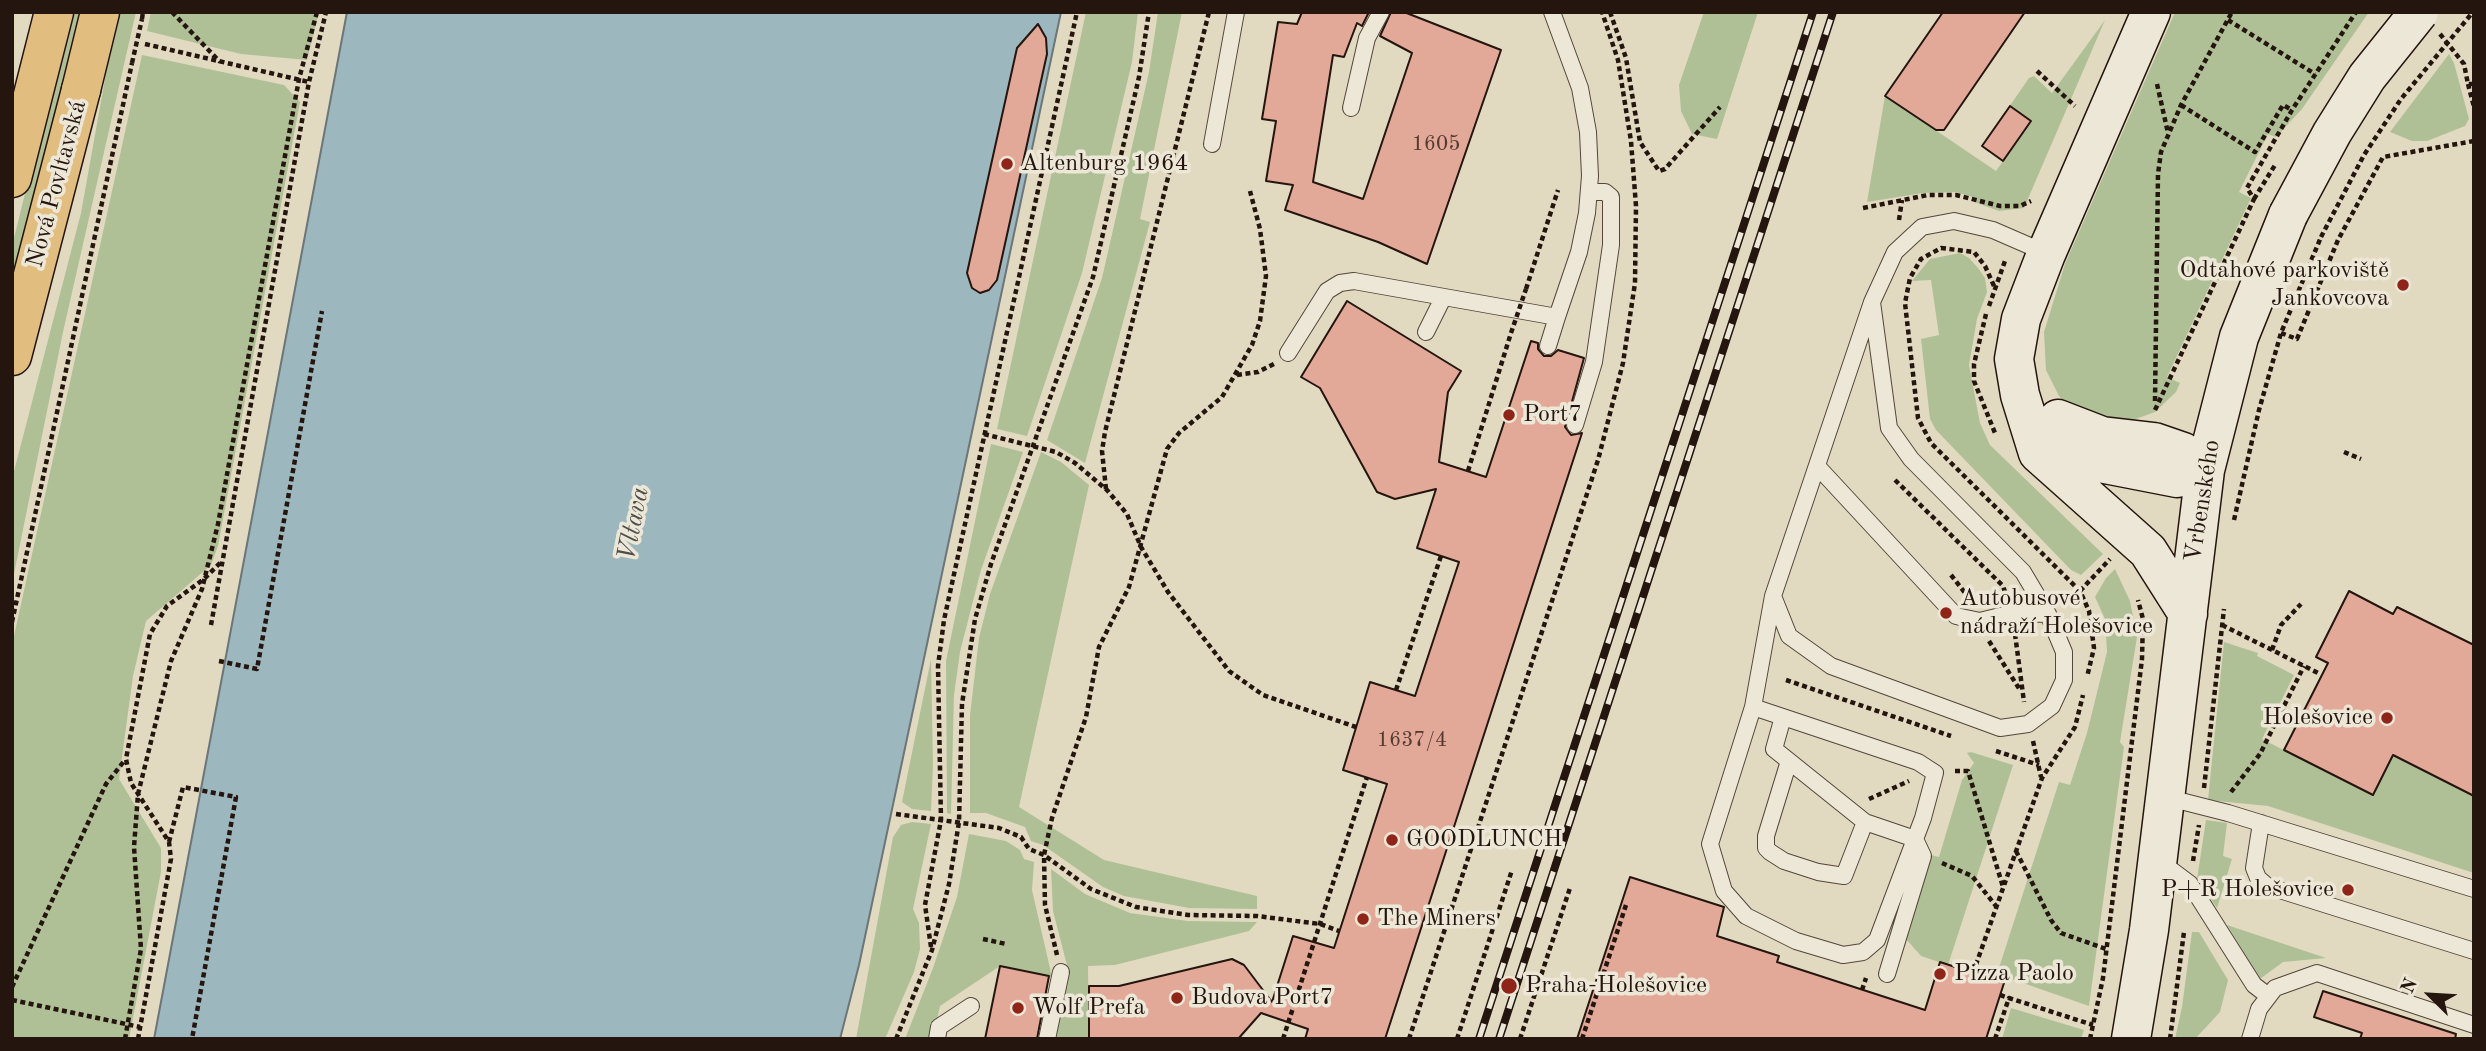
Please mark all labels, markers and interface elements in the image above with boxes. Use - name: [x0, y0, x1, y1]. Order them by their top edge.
- street label: Nová Povltavská: [21, 97, 93, 271]
- house number: 1605: [1412, 131, 1460, 157]
- place label: Altenburg 1964: [1021, 150, 1189, 178]
- marker: Altenburg 1964: [999, 156, 1015, 172]
- place label: Odtahové parkoviště Jankovcova: [2180, 257, 2389, 313]
- marker: Odtahové parkoviště Jankovcova: [2395, 277, 2411, 293]
- place label: Port7: [1523, 401, 1582, 429]
- marker: Port7: [1501, 407, 1517, 423]
- street label: Vrbenského: [2179, 438, 2227, 564]
- water label: Vltava: [612, 484, 656, 564]
- place label: Autobusové nádraží Holešovice: [1960, 585, 2153, 641]
- marker: Autobusové nádraží Holešovice: [1938, 605, 1954, 621]
- place label: Holešovice: [2263, 704, 2373, 732]
- marker: Holešovice: [2379, 710, 2395, 726]
- house number: 1637/4: [1377, 727, 1447, 753]
- place label: GOODLUNCH: [1406, 826, 1562, 854]
- marker: GOODLUNCH: [1384, 832, 1400, 848]
- place label: P+R Holešovice: [2161, 876, 2334, 904]
- marker: P+R Holešovice: [2340, 882, 2356, 898]
- place label: The Miners: [1377, 905, 1496, 933]
- marker: The Miners: [1355, 911, 1371, 927]
- place label: Pizza Paolo: [1954, 960, 2074, 988]
- north arrow: [2395, 960, 2465, 1030]
- marker: Pizza Paolo: [1932, 966, 1948, 982]
- place label: Praha-Holešovice: [1525, 972, 1707, 1000]
- marker: Praha-Holešovice: [1499, 976, 1519, 996]
- text: N: [2399, 976, 2422, 997]
- place label: Budova Port7: [1191, 984, 1333, 1012]
- marker: Budova Port7: [1169, 990, 1185, 1006]
- place label: Wolf Prefa: [1032, 994, 1145, 1022]
- marker: Wolf Prefa: [1010, 1000, 1026, 1016]

